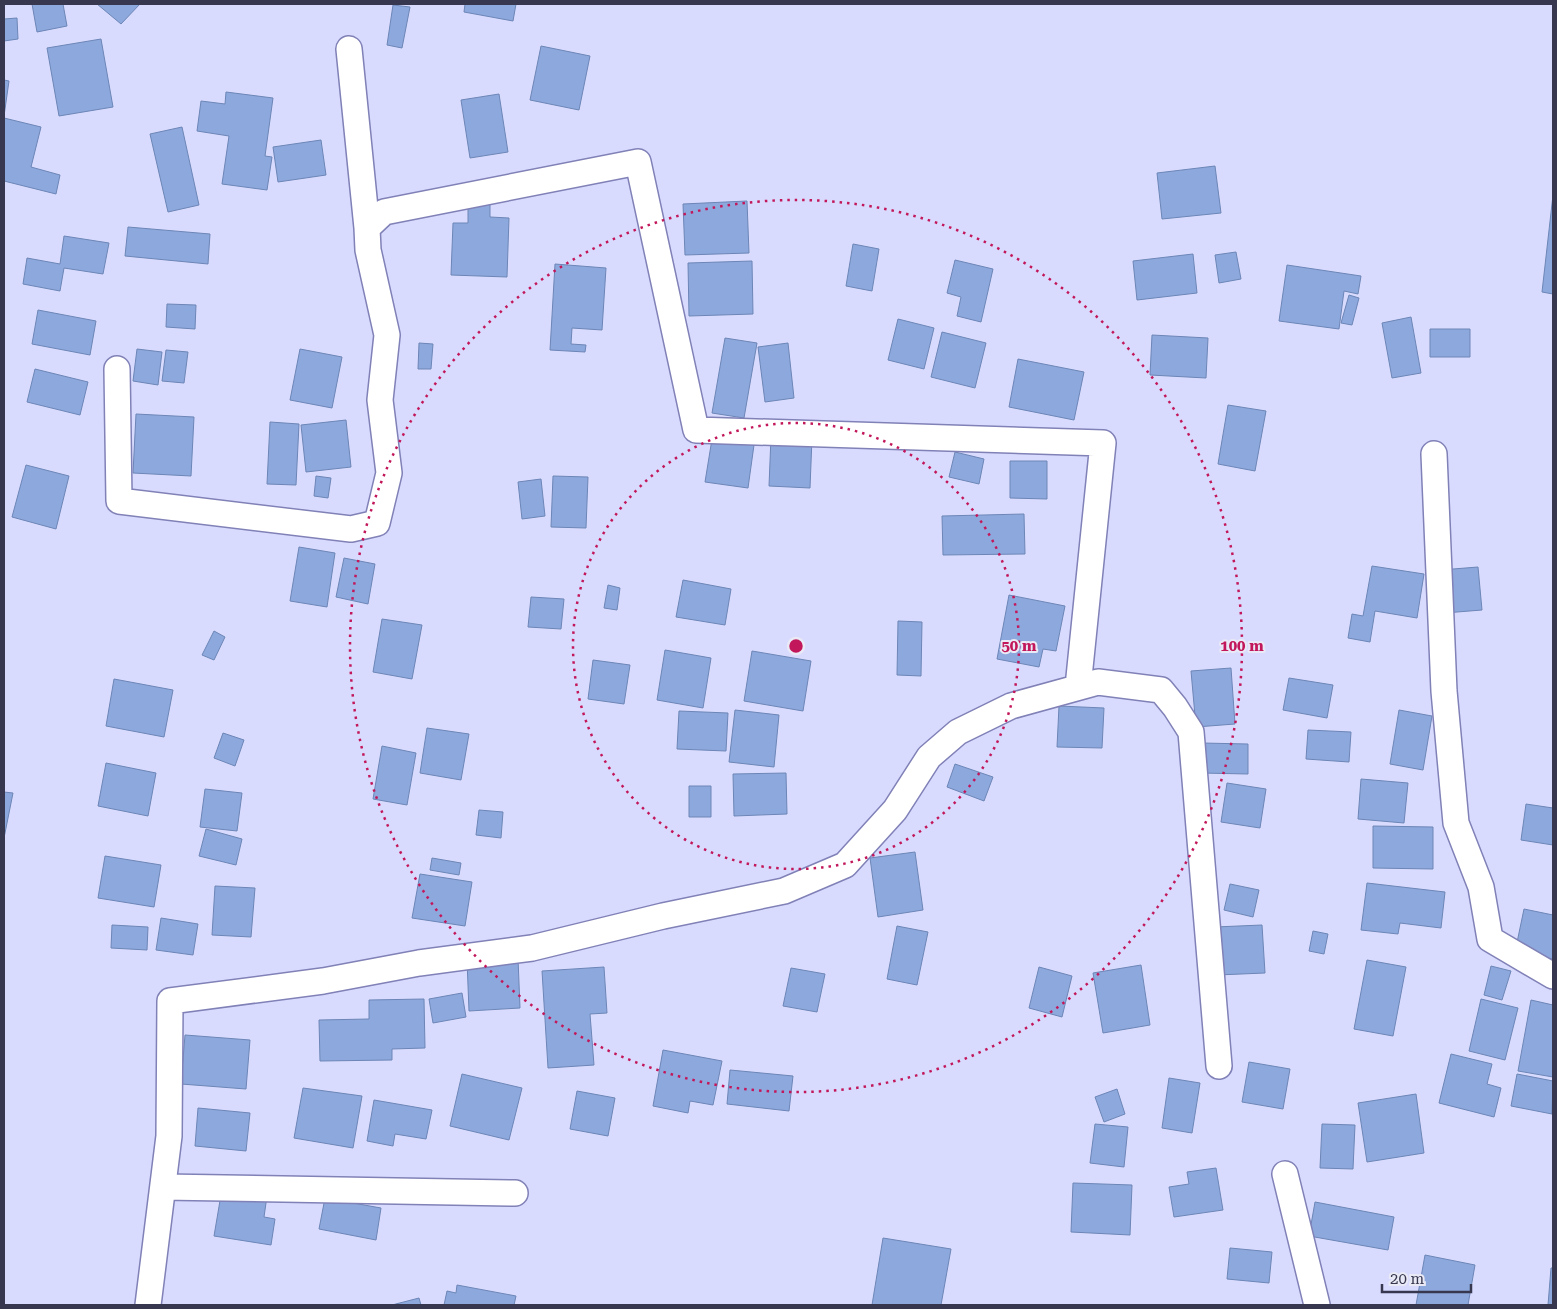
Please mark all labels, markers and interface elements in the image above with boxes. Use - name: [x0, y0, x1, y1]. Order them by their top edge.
- centre of rings: [787, 637, 805, 655]
- text: 50 m: [1001, 637, 1037, 655]
- text: 100 m: [1220, 637, 1264, 655]
- scale bar: [1382, 1262, 1471, 1294]
- text: 20 m: [1390, 1270, 1425, 1288]

